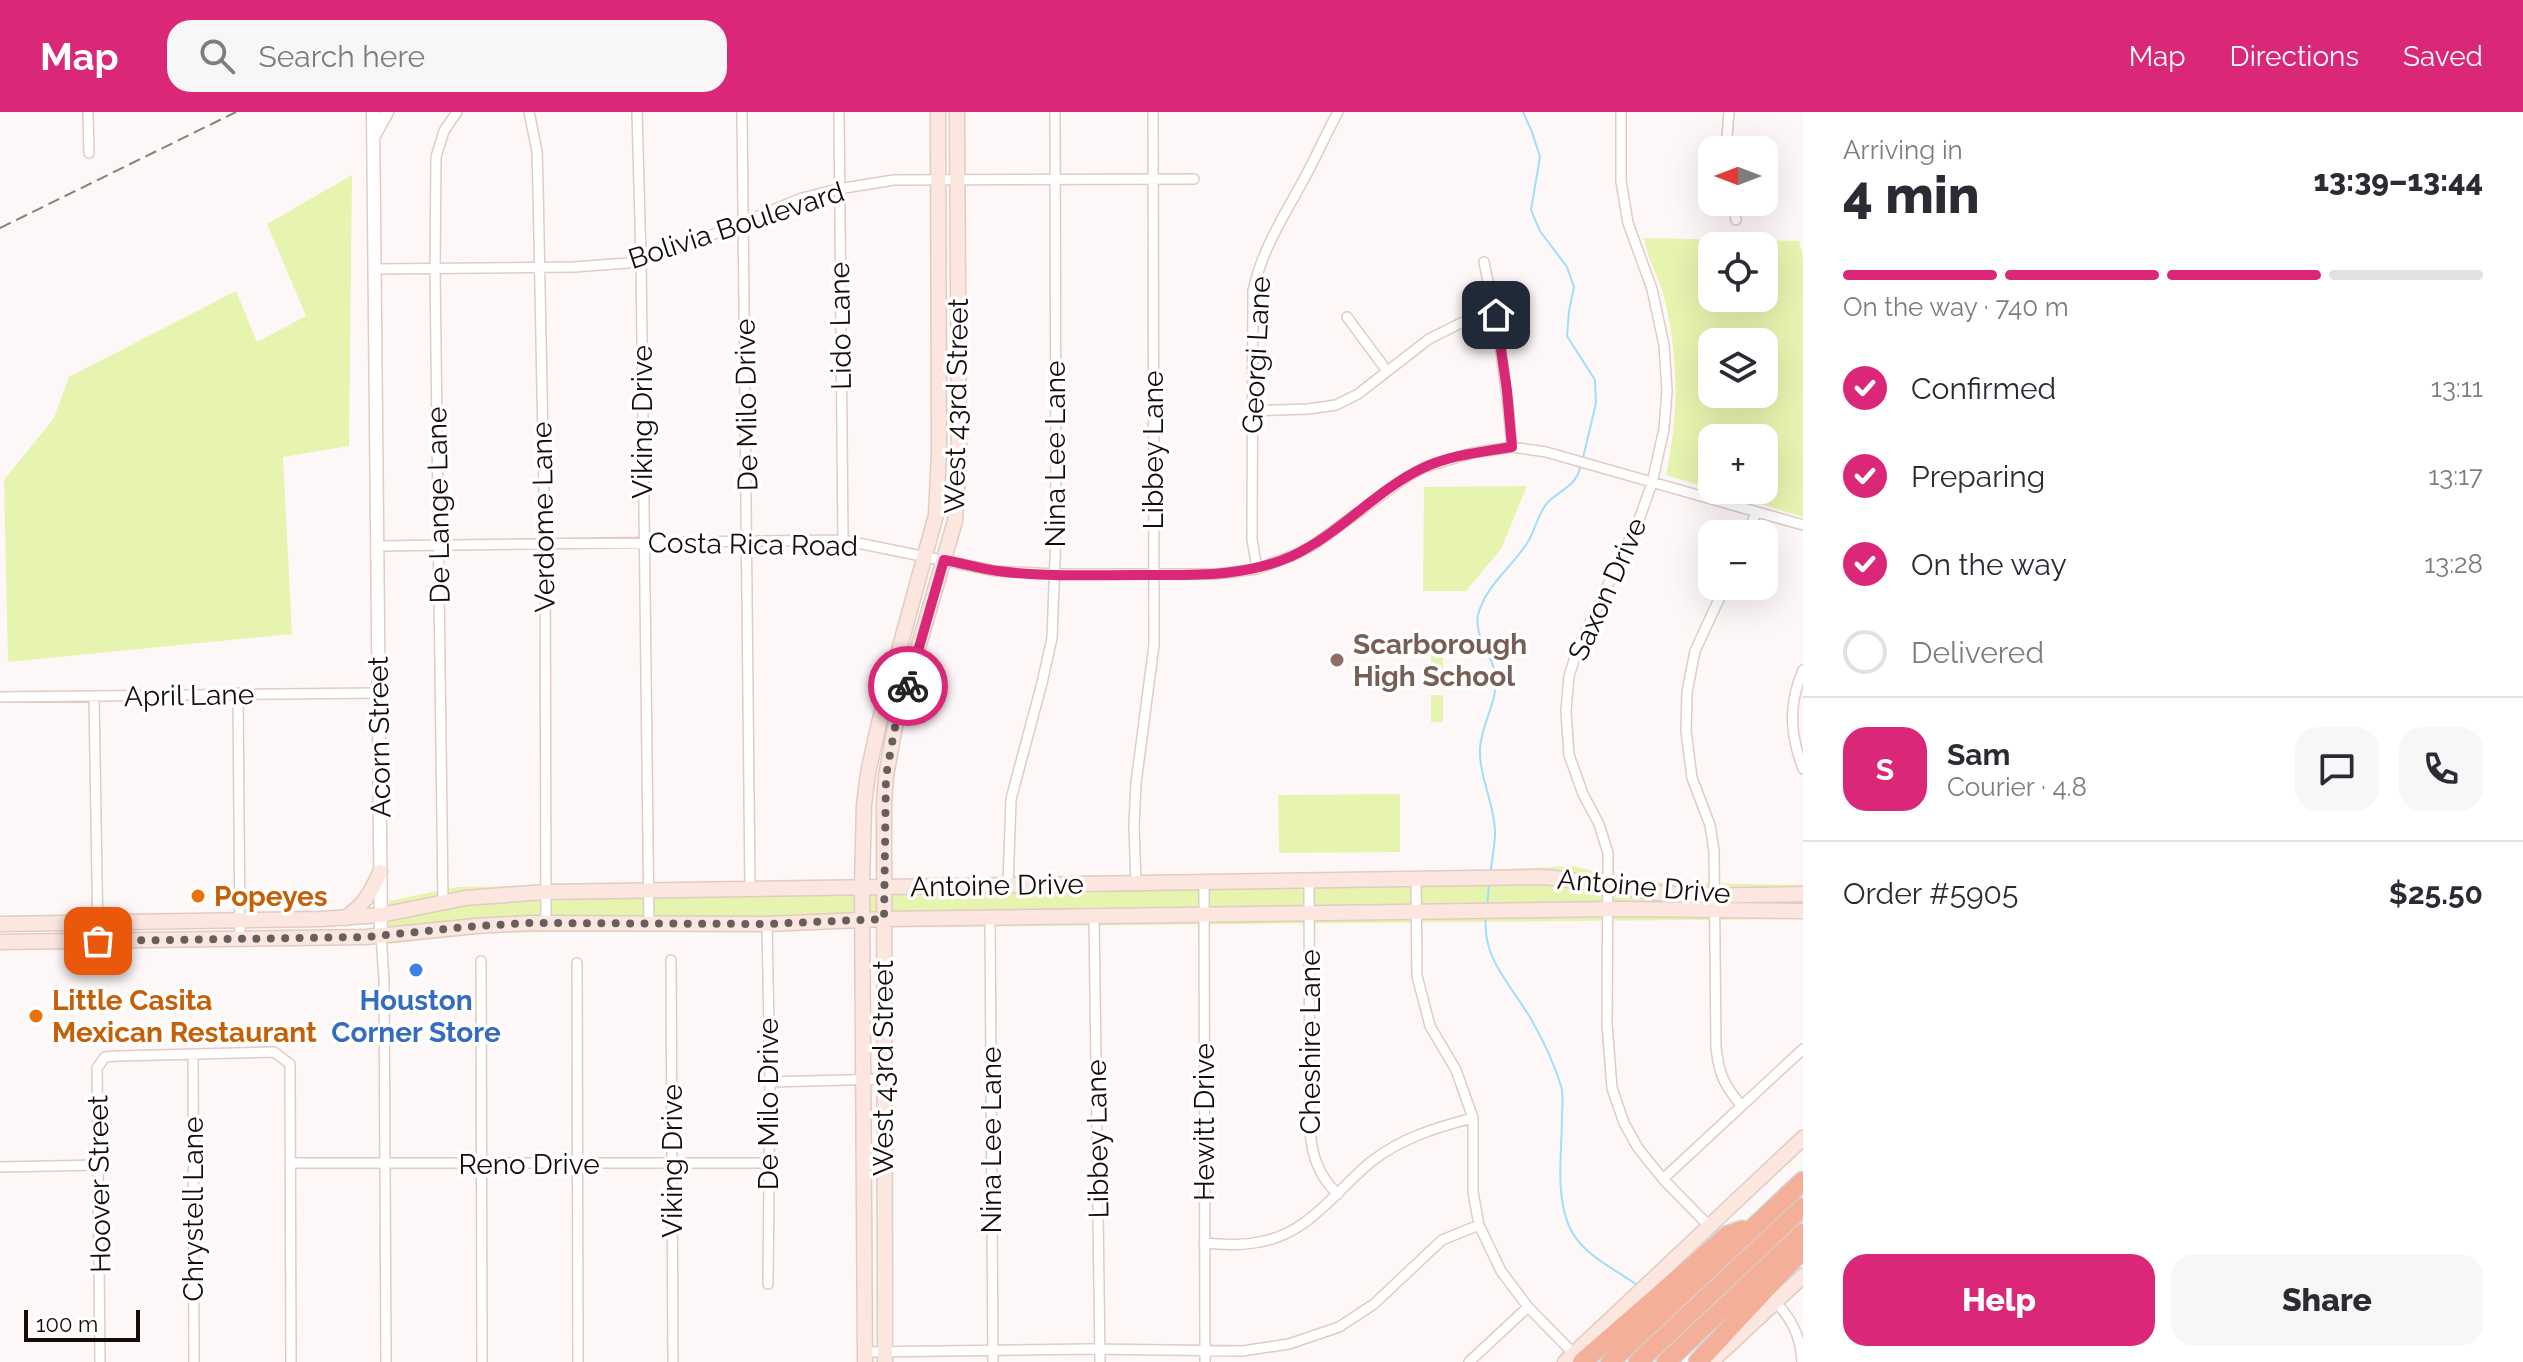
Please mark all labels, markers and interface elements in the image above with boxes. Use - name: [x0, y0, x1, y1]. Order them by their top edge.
- search box: [167, 20, 727, 92]
- text: Map: [40, 34, 119, 79]
- icon: search: [195, 34, 239, 78]
- text: Search here: [259, 39, 425, 74]
- text: Map: [2129, 40, 2186, 73]
- text: Directions: [2230, 40, 2359, 73]
- text: Saved: [2403, 40, 2483, 73]
- text: Arriving in: [1843, 135, 1963, 165]
- north arrow: [1698, 136, 1778, 216]
- map controls: [1698, 136, 1778, 600]
- text: 13:39–13:44: [2313, 163, 2483, 198]
- text: 4 min: [1843, 164, 1980, 225]
- street label: Bolivia Boulevard: [624, 175, 848, 276]
- button: locate: [1698, 232, 1778, 312]
- street label: Lido Lane: [823, 262, 858, 390]
- street label: Georgi Lane: [1236, 276, 1277, 435]
- pin: [1462, 281, 1530, 349]
- text: On the way · 740 m: [1843, 292, 2069, 322]
- icon: home: [1474, 293, 1518, 337]
- street label: West 43rd Street: [938, 297, 975, 514]
- street label: De Milo Drive: [728, 318, 765, 492]
- button: layers: [1698, 328, 1778, 408]
- street label: Viking Drive: [626, 345, 659, 499]
- street label: Nina Lee Lane: [1039, 361, 1072, 547]
- icon: check: [1843, 366, 1887, 410]
- street label: Libbey Lane: [1137, 371, 1170, 529]
- text: Confirmed: [1911, 371, 2056, 406]
- text: 13:11: [2431, 373, 2483, 403]
- street label: De Lange Lane: [420, 406, 457, 604]
- street label: Verdome Lane: [525, 421, 562, 613]
- button: +: [1698, 424, 1778, 504]
- icon: check: [1843, 454, 1887, 498]
- text: Preparing: [1911, 459, 2045, 494]
- text: 13:17: [2428, 461, 2483, 491]
- street label: Saxon Drive: [1561, 513, 1654, 666]
- button: −: [1698, 520, 1778, 600]
- street label: Costa Rica Road: [648, 526, 858, 563]
- icon: check: [1843, 542, 1887, 586]
- text: On the way: [1911, 547, 2067, 582]
- text: 13:28: [2424, 549, 2483, 579]
- place label: Scarborough High School: [1353, 628, 1527, 693]
- text: Delivered: [1911, 635, 2044, 670]
- courier: [868, 646, 948, 726]
- marker: Scarborough High School: [1328, 651, 1346, 669]
- street label: Acorn Street: [362, 655, 397, 818]
- icon: bike: [886, 664, 930, 708]
- street label: April Lane: [124, 678, 254, 713]
- button: chat: [2295, 727, 2379, 811]
- button: phone: [2399, 727, 2483, 811]
- text: Sam: [1947, 737, 2010, 772]
- text: S: [1876, 752, 1894, 787]
- text: Courier · 4.8: [1947, 772, 2087, 802]
- street label: Antoine Drive: [1556, 862, 1732, 911]
- street label: Antoine Drive: [910, 867, 1084, 904]
- text: Order #5905: [1843, 876, 2018, 911]
- text: $25.50: [2389, 876, 2483, 911]
- place label: Popeyes: [214, 880, 328, 913]
- marker: Popeyes: [189, 887, 207, 905]
- pin: [64, 907, 132, 975]
- icon: bag: [76, 919, 120, 963]
- street label: Cheshire Lane: [1294, 949, 1327, 1135]
- street label: West 43rd Street: [867, 960, 900, 1176]
- marker: Houston Corner Store: [407, 961, 425, 979]
- place label: Little Casita Mexican Restaurant: [52, 984, 317, 1049]
- place label: Houston Corner Store: [331, 984, 501, 1049]
- marker: Little Casita Mexican Restaurant: [27, 1007, 45, 1025]
- street label: De Milo Drive: [752, 1018, 785, 1190]
- street label: Hewitt Drive: [1188, 1043, 1221, 1201]
- street label: Nina Lee Lane: [975, 1047, 1008, 1233]
- street label: Libbey Lane: [1080, 1059, 1115, 1219]
- street label: Viking Drive: [656, 1084, 689, 1238]
- street label: Hoover Street: [81, 1094, 118, 1273]
- street label: Chrystell Lane: [177, 1116, 210, 1302]
- street label: Reno Drive: [458, 1148, 600, 1181]
- button: Help: [1843, 1254, 2155, 1346]
- button: Share: [2171, 1254, 2483, 1346]
- scale bar: [24, 1306, 140, 1342]
- text: 100 m: [36, 1311, 98, 1337]

